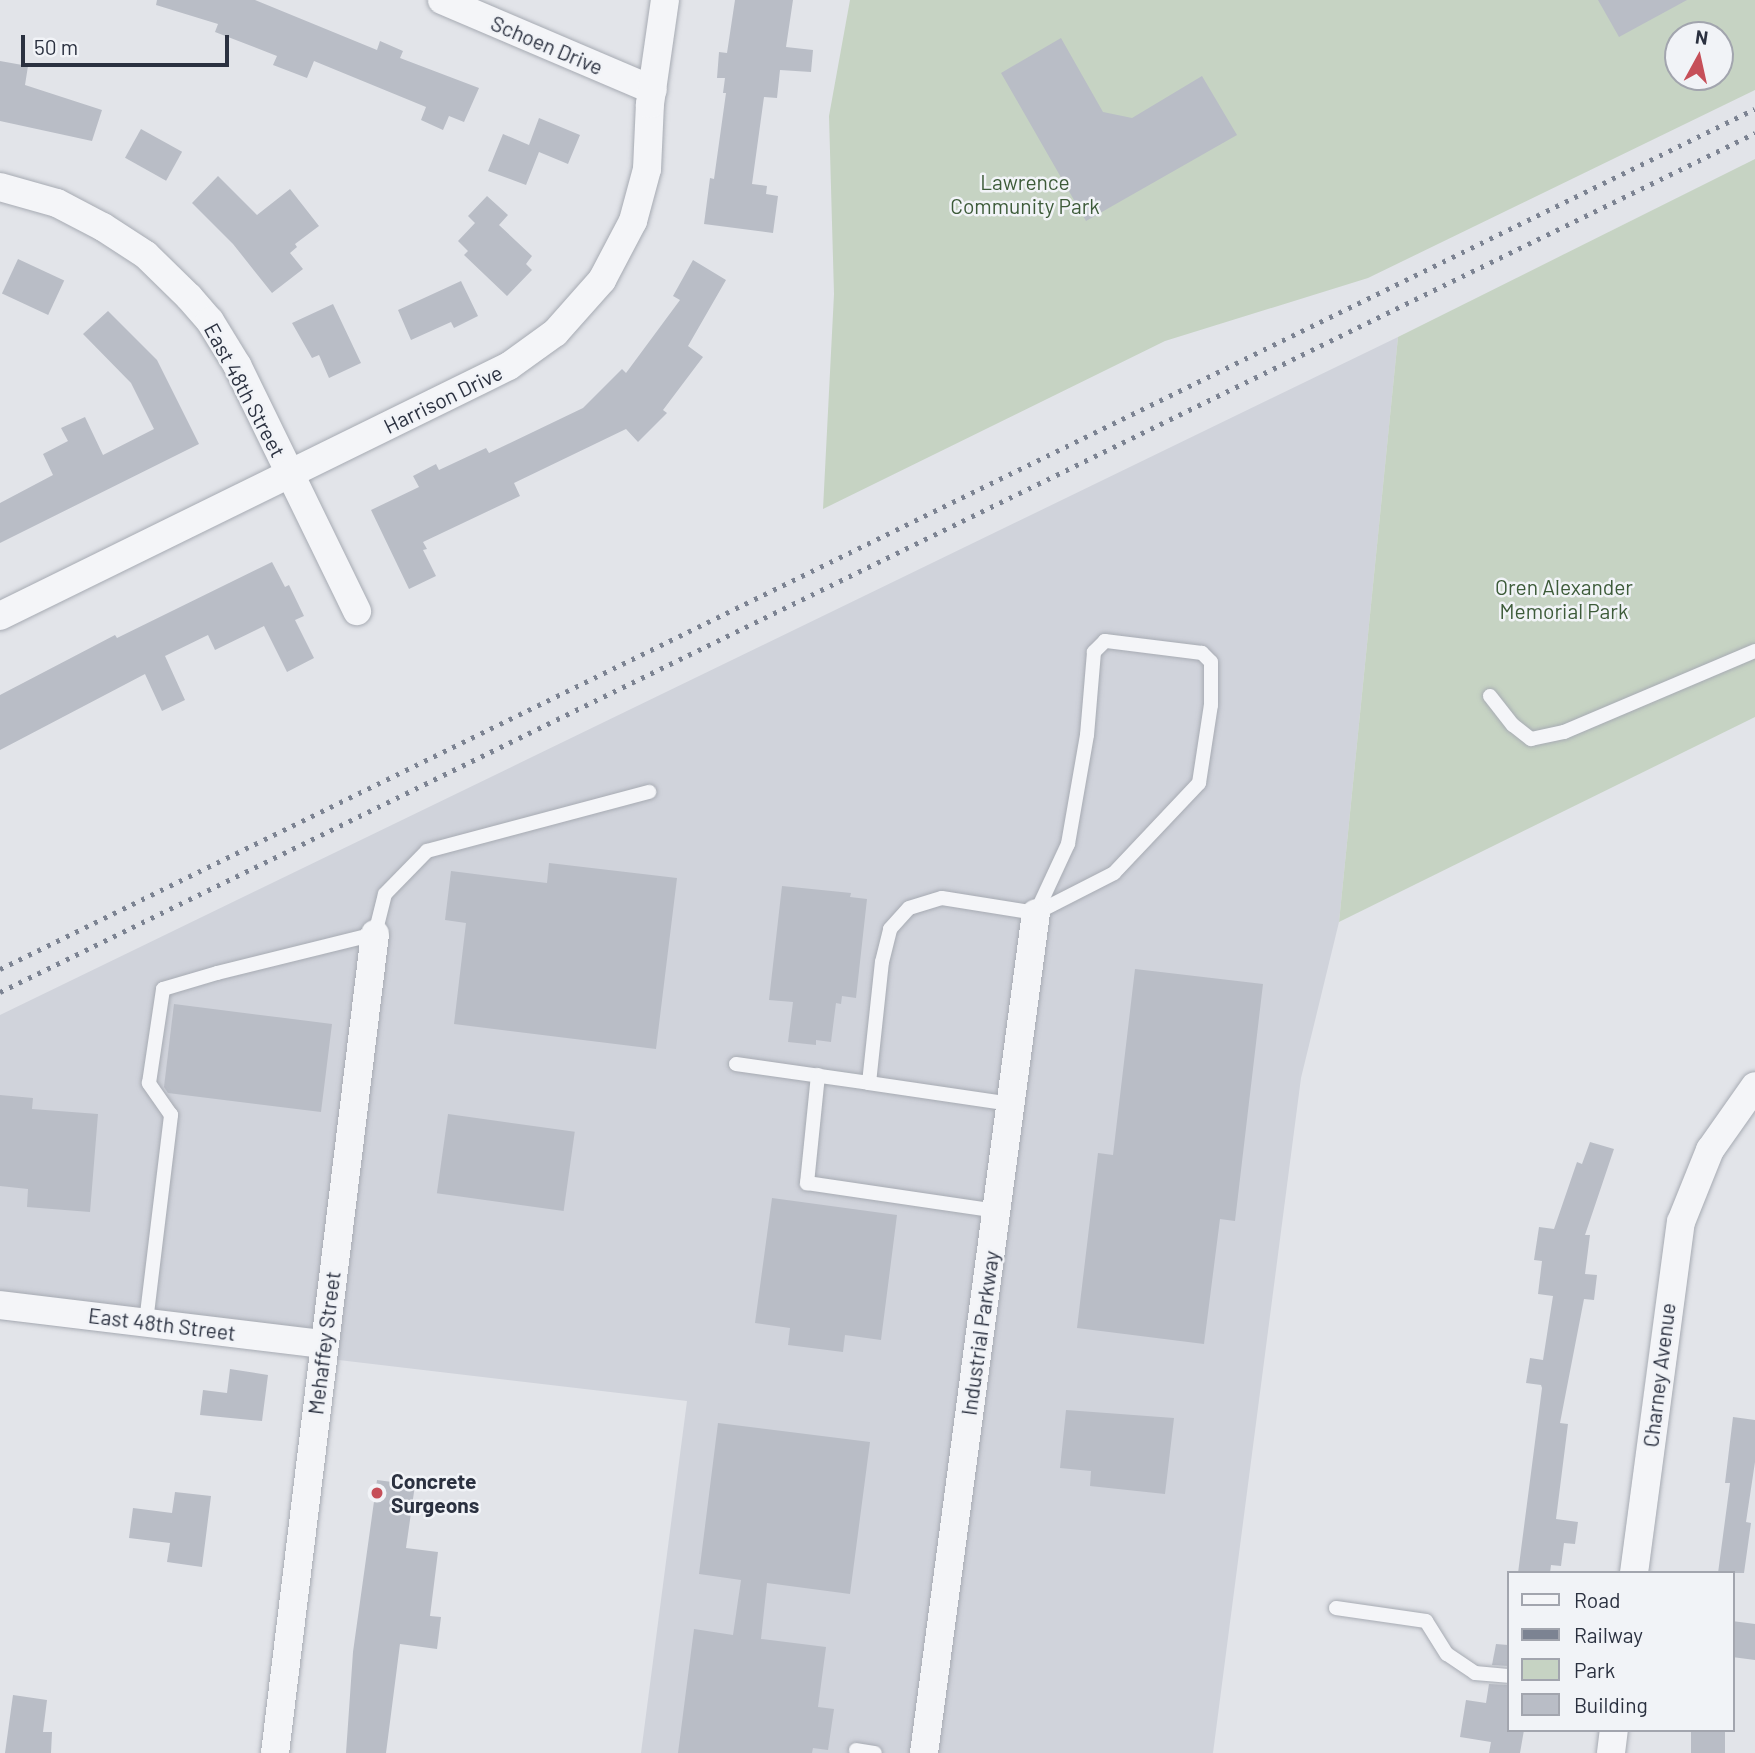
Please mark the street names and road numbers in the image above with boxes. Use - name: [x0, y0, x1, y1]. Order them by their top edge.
- street label: Schoen Drive: [487, 10, 607, 80]
- street label: East 48th Street: [199, 319, 291, 461]
- street label: Harrison Drive: [380, 359, 506, 439]
- street label: Industrial Parkway: [956, 1249, 1004, 1417]
- street label: Mehaffey Street: [303, 1270, 345, 1416]
- street label: Charney Avenue: [1638, 1301, 1680, 1449]
- street label: East 48th Street: [87, 1302, 237, 1346]

